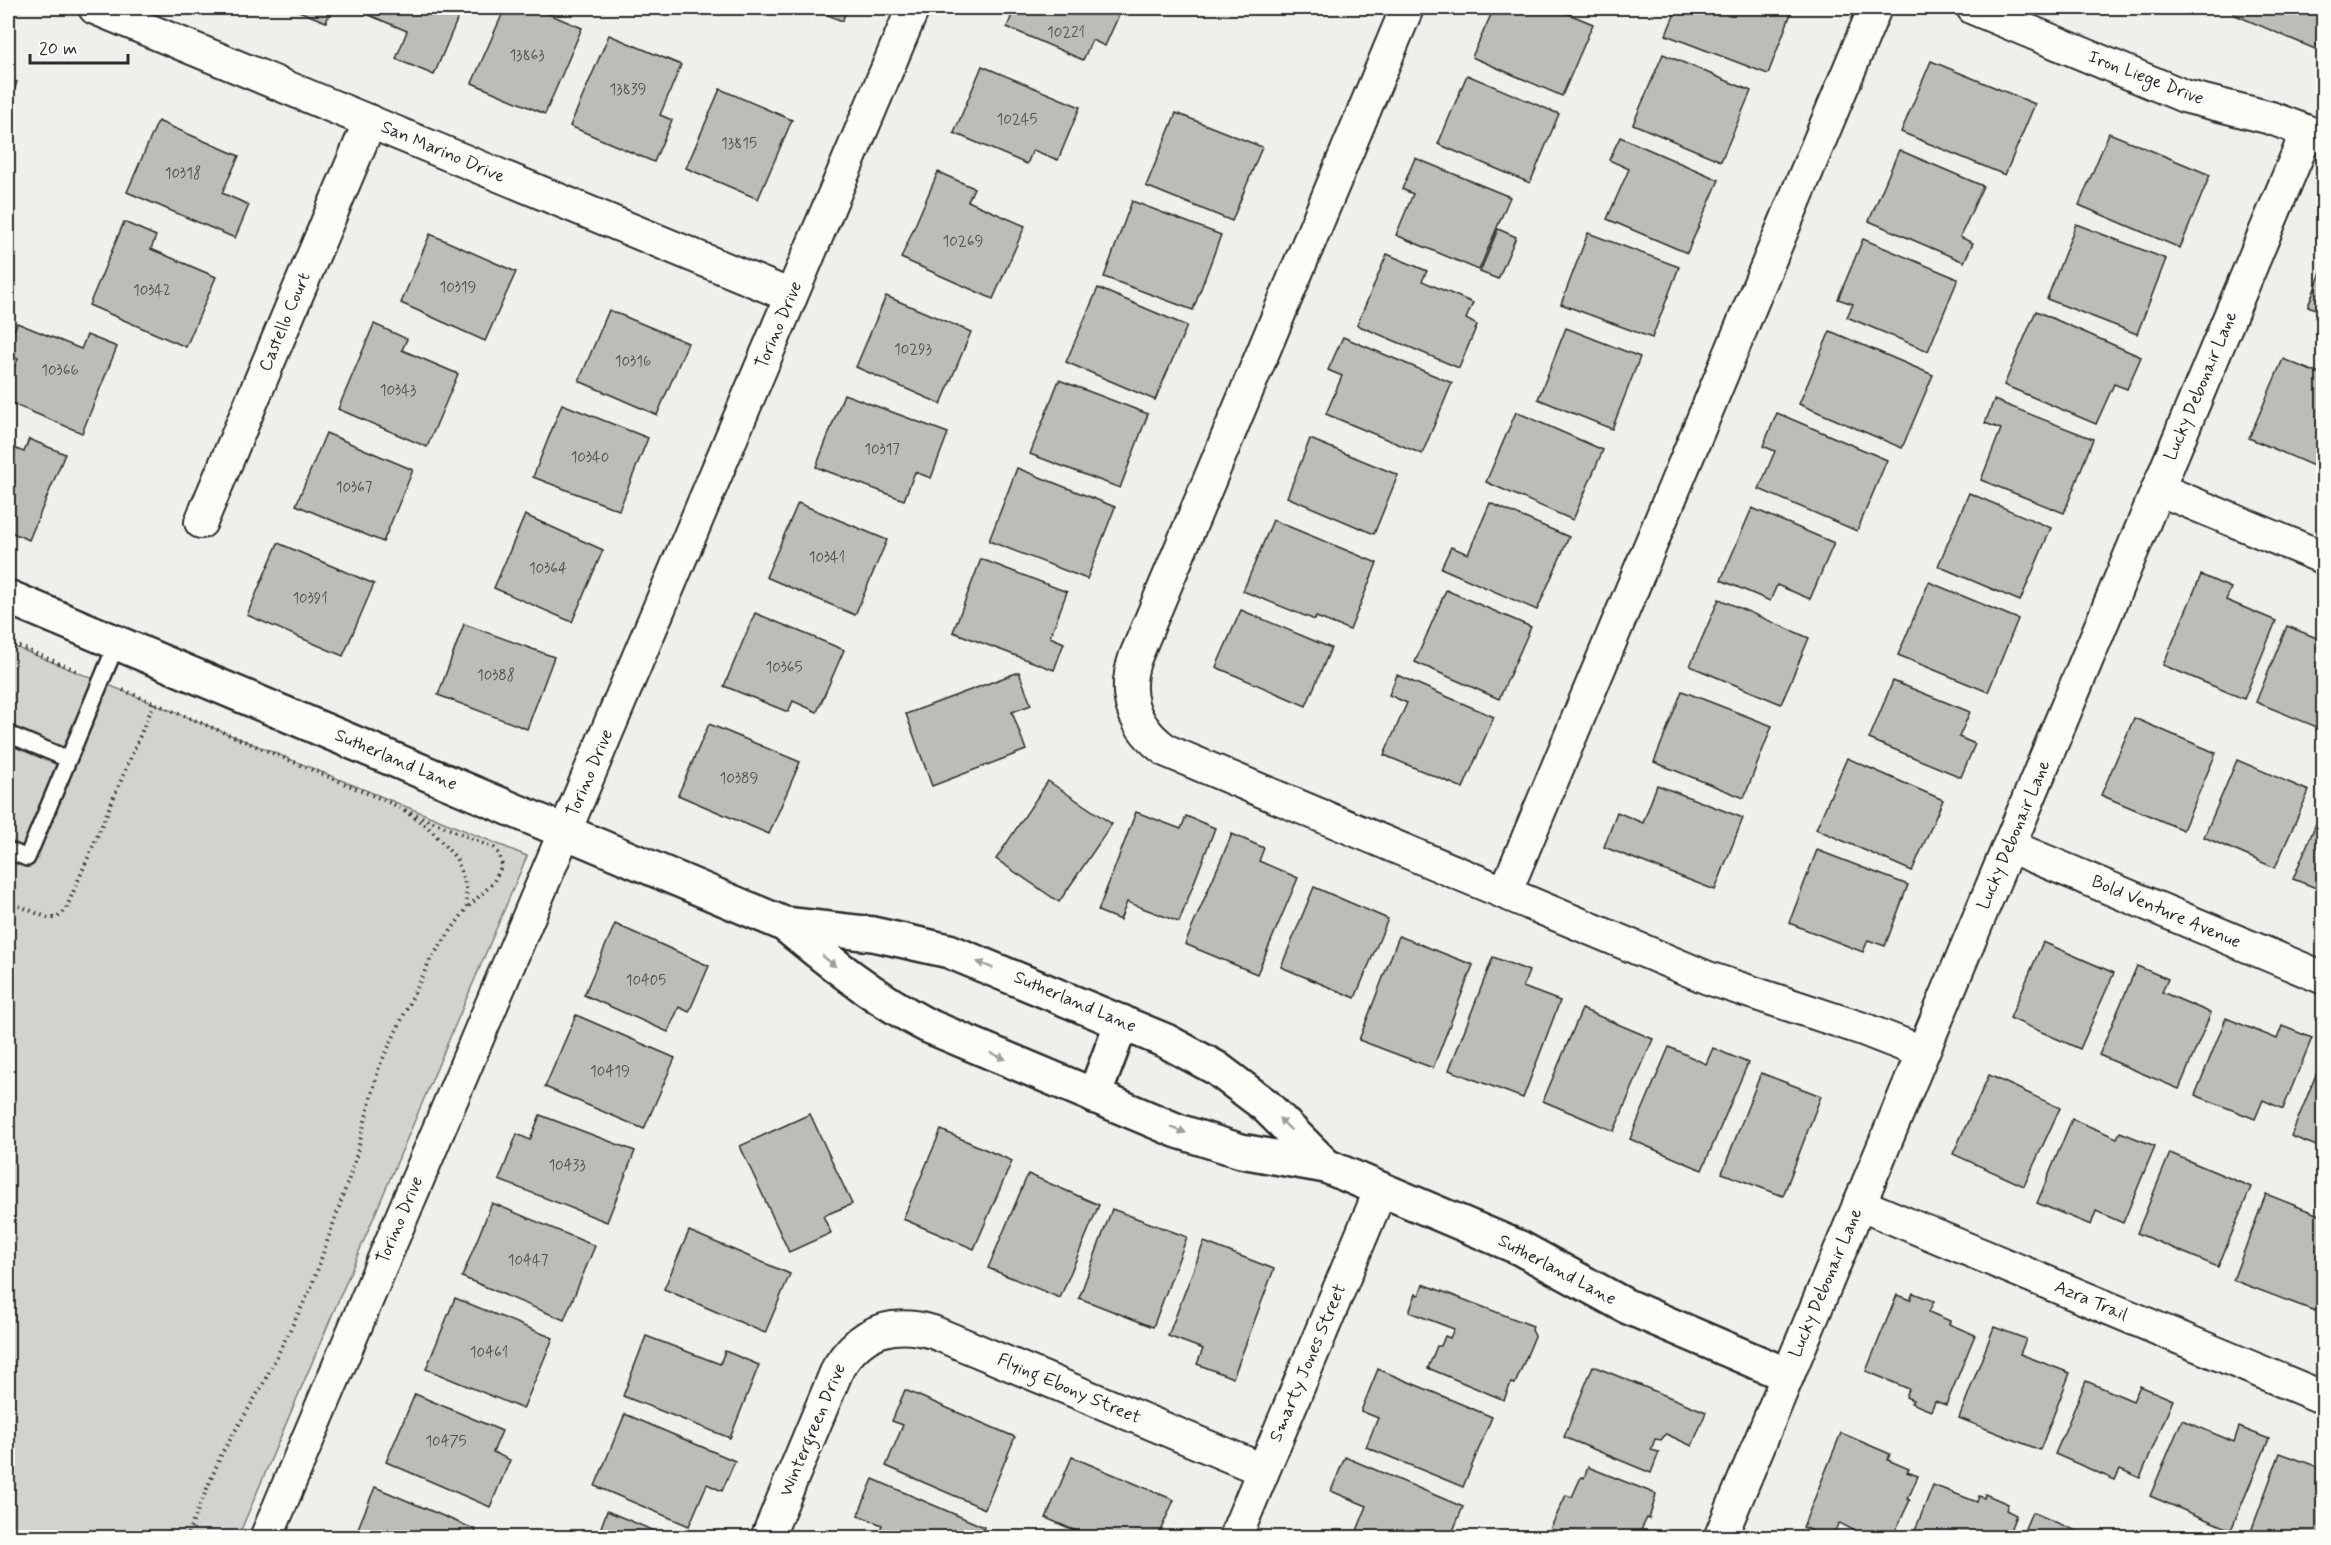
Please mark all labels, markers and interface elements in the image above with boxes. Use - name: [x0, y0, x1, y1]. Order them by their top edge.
- house number: 10221: [1047, 23, 1085, 43]
- scale bar: [30, 27, 128, 65]
- text: 20 m: [39, 37, 77, 61]
- street label: Iron Liege Drive: [2084, 45, 2207, 112]
- house number: 13863: [509, 46, 545, 66]
- house number: 13839: [610, 80, 646, 100]
- house number: 10245: [997, 110, 1037, 130]
- street label: San Marino Drive: [377, 115, 509, 189]
- house number: 13815: [721, 134, 757, 154]
- house number: 10318: [165, 164, 201, 184]
- house number: 10269: [943, 232, 983, 252]
- street label: Castello Court: [253, 268, 317, 375]
- house number: 10319: [439, 278, 477, 298]
- street label: Torino Drive: [750, 278, 808, 372]
- house number: 10342: [133, 281, 171, 301]
- street label: Lucky Debonair Lane: [2159, 308, 2243, 464]
- house number: 10293: [894, 340, 932, 360]
- house number: 10316: [615, 352, 651, 372]
- house number: 10366: [41, 361, 79, 381]
- house number: 10343: [380, 381, 416, 401]
- house number: 10317: [864, 440, 900, 460]
- house number: 10340: [571, 448, 609, 468]
- house number: 10367: [336, 478, 373, 498]
- house number: 10341: [809, 548, 845, 568]
- house number: 10364: [529, 559, 567, 579]
- house number: 10391: [292, 589, 328, 609]
- house number: 10365: [765, 658, 803, 678]
- house number: 10388: [477, 666, 515, 686]
- street label: Sutherland Lane: [331, 723, 461, 797]
- street label: Torino Drive: [561, 726, 619, 820]
- street label: Lucky Debonair Lane: [1972, 757, 2056, 913]
- house number: 10389: [720, 769, 758, 789]
- street label: Bold Venture Avenue: [2088, 870, 2244, 954]
- one-way arrow: [821, 954, 837, 967]
- one-way arrow: [976, 960, 994, 970]
- street label: Sutherland Lane: [1010, 965, 1140, 1039]
- house number: 10405: [626, 971, 666, 991]
- one-way arrow: [989, 1052, 1007, 1061]
- house number: 10419: [590, 1062, 630, 1082]
- one-way arrow: [1278, 1118, 1292, 1132]
- one-way arrow: [1169, 1126, 1187, 1136]
- house number: 10433: [548, 1156, 586, 1176]
- street label: Torino Drive: [371, 1173, 429, 1267]
- street label: Lucky Debonair Lane: [1784, 1205, 1868, 1361]
- street label: Sutherland Lane: [1494, 1229, 1620, 1311]
- house number: 10447: [508, 1251, 549, 1271]
- street label: Azra Trail: [2051, 1275, 2131, 1327]
- street label: Smarty Jones Street: [1264, 1280, 1352, 1446]
- house number: 10461: [470, 1343, 508, 1363]
- street label: Flying Ebony Street: [993, 1348, 1144, 1432]
- street label: Wintergreen Drive: [774, 1360, 854, 1501]
- house number: 10475: [425, 1432, 467, 1452]

